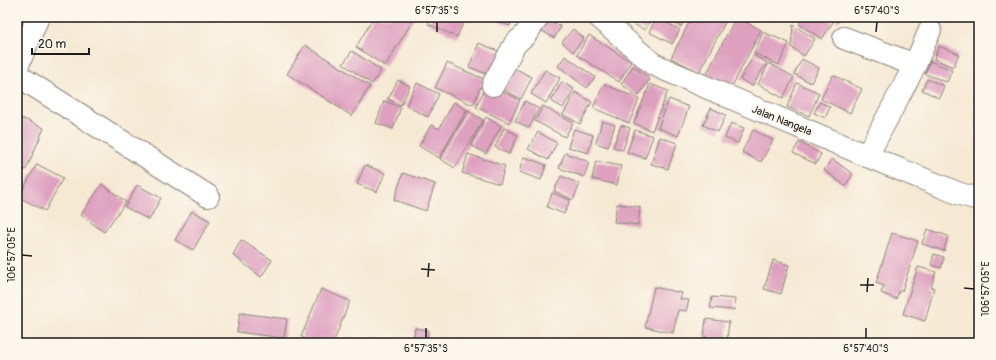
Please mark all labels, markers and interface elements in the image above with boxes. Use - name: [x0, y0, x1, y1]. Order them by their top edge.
- text: 6°57'35"S: [415, 5, 459, 17]
- text: 6°57'40"S: [854, 5, 900, 17]
- scale bar: [32, 30, 89, 56]
- text: 20 m: [38, 37, 67, 52]
- street label: Jalan Nangela: [750, 103, 814, 138]
- text: 106°57'05"E: [6, 227, 18, 283]
- text: 106°57'05"E: [980, 261, 992, 317]
- text: 6°57'35"S: [404, 343, 448, 355]
- text: 6°57'40"S: [843, 343, 889, 355]

